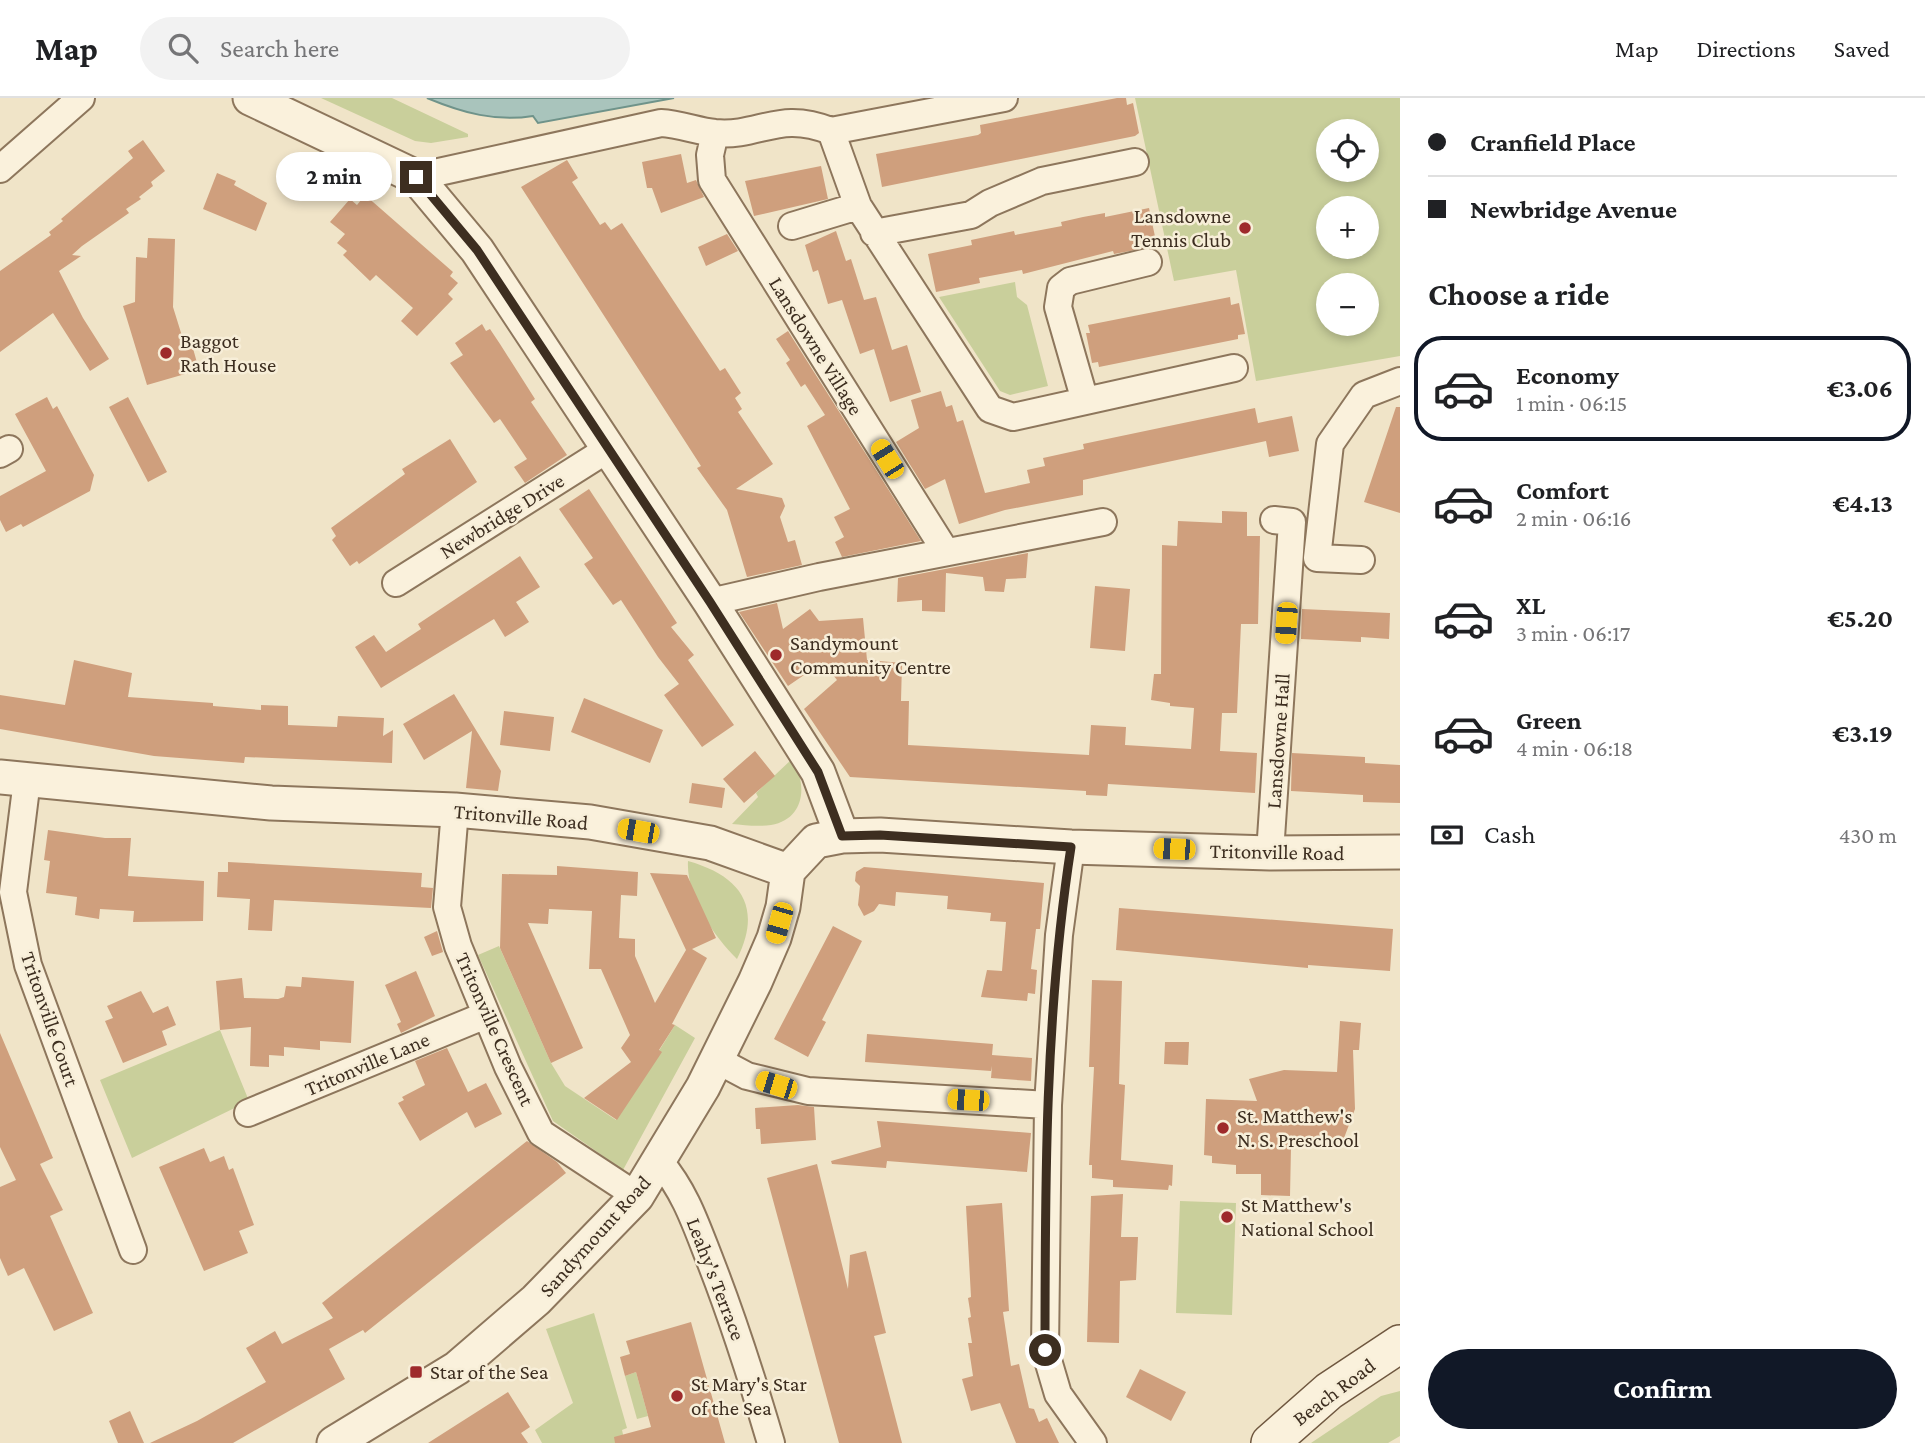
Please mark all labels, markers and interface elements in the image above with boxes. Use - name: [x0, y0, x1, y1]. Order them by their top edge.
- search box: [140, 17, 630, 80]
- icon: search: [164, 29, 202, 67]
- text: Map: [35, 30, 98, 67]
- text: Search here: [220, 34, 339, 63]
- text: Map: [1615, 35, 1659, 62]
- text: Directions: [1697, 35, 1796, 62]
- text: Saved: [1834, 35, 1890, 62]
- map controls: [1316, 119, 1379, 336]
- button: locate: [1316, 119, 1379, 182]
- text: Cranfield Place: [1470, 128, 1636, 157]
- callout: 2 min: [276, 153, 392, 202]
- route end: [400, 161, 432, 193]
- text: 2 min: [306, 163, 362, 189]
- text: Newbridge Avenue: [1470, 195, 1677, 224]
- button: +: [1316, 196, 1379, 259]
- place label: Lansdowne Tennis Club: [1131, 204, 1231, 252]
- marker: Lansdowne Tennis Club: [1237, 220, 1253, 236]
- street label: Lansdowne Village: [764, 273, 868, 419]
- button: −: [1316, 273, 1379, 336]
- text: Choose a ride: [1428, 276, 1609, 312]
- place label: Baggot Rath House: [180, 329, 276, 377]
- marker: Baggot Rath House: [158, 345, 174, 361]
- icon: car: [1432, 357, 1495, 420]
- text: Economy: [1516, 361, 1619, 390]
- text: €3.06: [1827, 374, 1893, 403]
- text: 1 min · 06:15: [1516, 390, 1627, 416]
- car: [867, 436, 908, 482]
- street label: Newbridge Drive: [435, 468, 569, 564]
- icon: car: [1432, 472, 1495, 535]
- text: Comfort: [1516, 476, 1609, 505]
- text: €4.13: [1833, 489, 1893, 518]
- text: 2 min · 06:16: [1516, 505, 1632, 531]
- icon: car: [1432, 587, 1495, 650]
- text: XL: [1516, 591, 1545, 620]
- car: [1275, 601, 1298, 645]
- text: €5.20: [1827, 604, 1893, 633]
- text: 3 min · 06:17: [1516, 620, 1630, 646]
- place label: Sandymount Community Centre: [790, 631, 951, 679]
- marker: Sandymount Community Centre: [768, 647, 784, 663]
- street label: Lansdowne Hall: [1261, 673, 1295, 809]
- icon: car: [1432, 702, 1495, 765]
- text: Green: [1516, 706, 1582, 735]
- text: €3.19: [1832, 719, 1893, 748]
- text: 4 min · 06:18: [1516, 735, 1633, 761]
- street label: Tritonville Road: [453, 799, 589, 835]
- icon: cash: [1428, 816, 1466, 854]
- car: [616, 817, 661, 845]
- text: Cash: [1484, 820, 1535, 849]
- text: 430 m: [1839, 822, 1897, 848]
- car: [1153, 838, 1196, 860]
- street label: Tritonville Road: [1209, 839, 1345, 865]
- car: [764, 900, 795, 946]
- street label: Tritonville Court: [16, 949, 85, 1090]
- street label: Tritonville Crescent: [450, 949, 540, 1110]
- street label: Tritonville Lane: [301, 1027, 433, 1101]
- car: [753, 1069, 800, 1101]
- car: [947, 1088, 990, 1112]
- place label: St. Matthew's N. S. Preschool: [1237, 1104, 1359, 1152]
- marker: St. Matthew's N. S. Preschool: [1215, 1120, 1231, 1136]
- street label: Sandymount Road: [534, 1170, 656, 1302]
- place label: St Matthew's National School: [1241, 1193, 1374, 1241]
- marker: St Matthew's National School: [1219, 1209, 1235, 1225]
- street label: Leahy's Terrace: [682, 1214, 750, 1344]
- route start: [1029, 1334, 1061, 1366]
- button: Confirm: [1428, 1349, 1897, 1429]
- street label: Beach Road: [1288, 1353, 1380, 1431]
- place label: Star of the Sea: [430, 1360, 549, 1384]
- marker: Star of the Sea: [408, 1364, 424, 1380]
- place label: St Mary's Star of the Sea: [691, 1372, 807, 1420]
- marker: St Mary's Star of the Sea: [669, 1388, 685, 1404]

